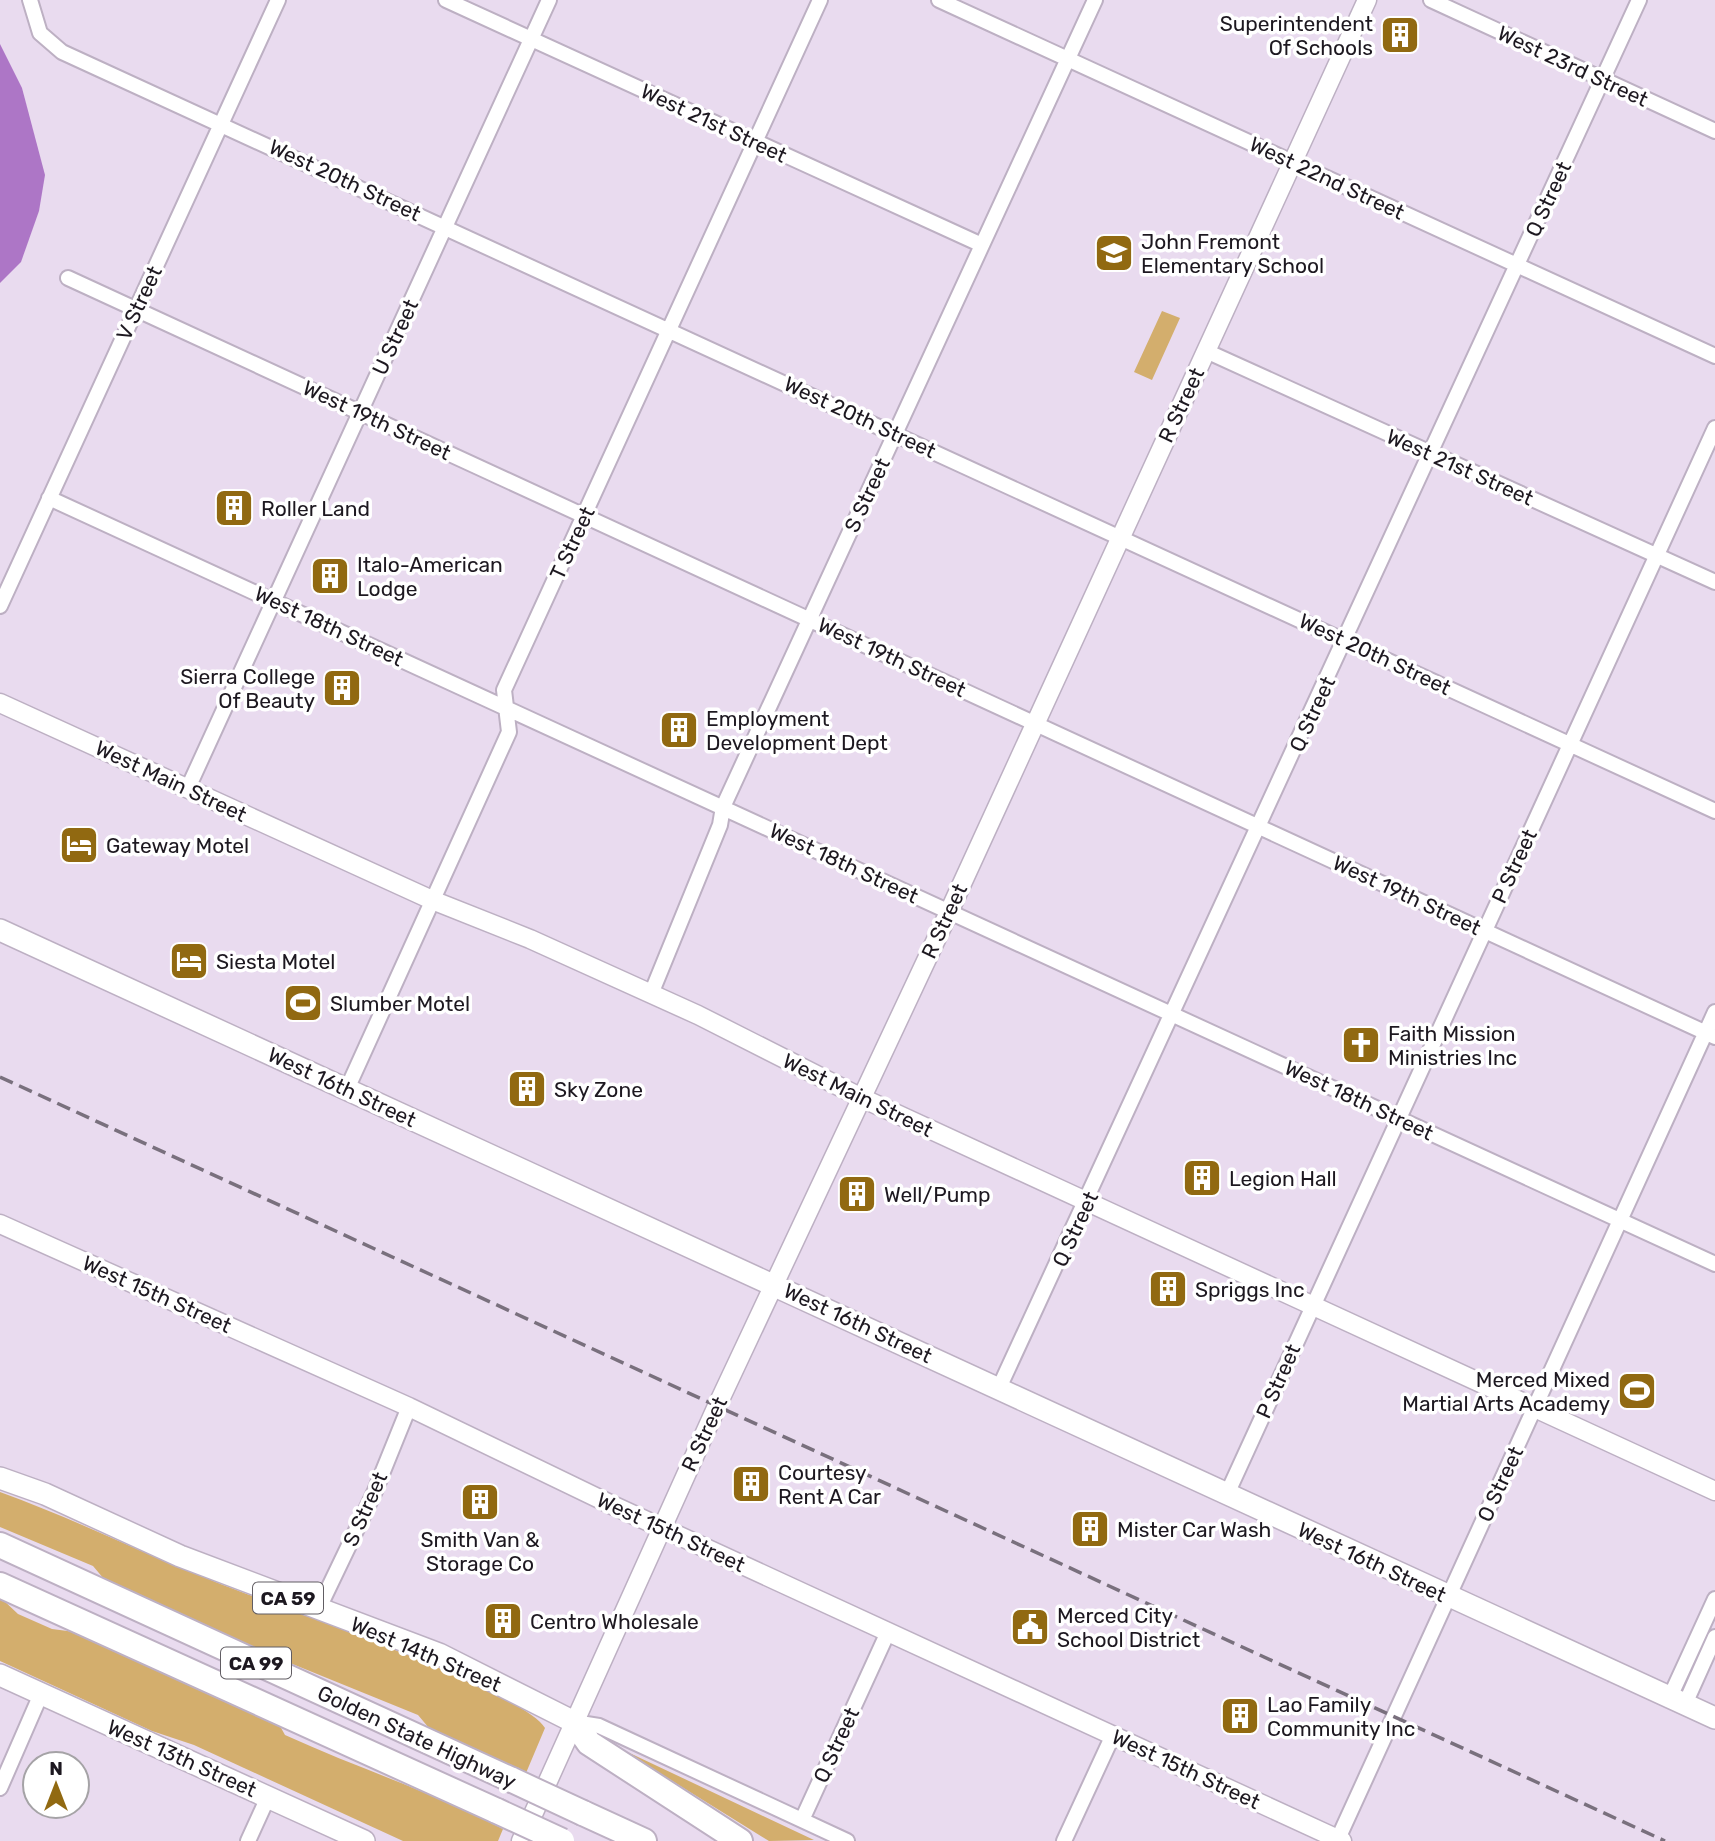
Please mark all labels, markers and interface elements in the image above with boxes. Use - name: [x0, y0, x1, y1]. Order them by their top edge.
- place label: Superintendent Of Schools: [1220, 11, 1373, 60]
- building icon: Superintendent Of Schools: [1379, 14, 1421, 56]
- street label: West 23rd Street: [1494, 20, 1652, 112]
- street label: West 21st Street: [637, 78, 791, 168]
- street label: West 22nd Street: [1246, 131, 1408, 225]
- street label: West 20th Street: [265, 134, 425, 226]
- street label: Q Street: [1520, 157, 1576, 241]
- place label: John Fremont Elementary School: [1141, 229, 1324, 278]
- school or university icon: John Fremont Elementary School: [1093, 232, 1135, 274]
- street label: V Street: [111, 262, 167, 344]
- street label: U Street: [367, 295, 423, 379]
- street label: R Street: [1153, 364, 1209, 446]
- street label: West 20th Street: [780, 371, 940, 463]
- street label: West 19th Street: [299, 375, 455, 465]
- street label: West 21st Street: [1383, 423, 1537, 511]
- street label: S Street: [839, 454, 895, 536]
- building icon: Roller Land: [213, 487, 255, 529]
- place label: Roller Land: [261, 496, 370, 521]
- street label: T Street: [544, 503, 600, 583]
- place label: Italo-American Lodge: [357, 552, 503, 601]
- building icon: Italo-American Lodge: [309, 555, 351, 597]
- street label: West 18th Street: [251, 581, 407, 671]
- street label: West 20th Street: [1295, 608, 1455, 700]
- street label: West 19th Street: [814, 612, 970, 702]
- place label: Sierra College Of Beauty: [180, 664, 315, 713]
- building icon: Sierra College Of Beauty: [321, 667, 363, 709]
- street label: Q Street: [1284, 672, 1340, 756]
- place label: Employment Development Dept: [706, 706, 888, 755]
- building icon: Employment Development Dept: [658, 709, 700, 751]
- street label: West Main Street: [91, 735, 251, 827]
- street label: West 18th Street: [766, 818, 922, 908]
- hotel icon: Gateway Motel: [58, 824, 100, 866]
- street label: P Street: [1486, 825, 1542, 907]
- place label: Gateway Motel: [106, 833, 249, 858]
- street label: West 19th Street: [1329, 850, 1485, 940]
- street label: R Street: [916, 880, 972, 962]
- hotel icon: Siesta Motel: [168, 940, 210, 982]
- place label: Siesta Motel: [216, 949, 335, 974]
- sports icon: Slumber Motel: [282, 982, 324, 1024]
- place label: Slumber Motel: [330, 991, 470, 1016]
- place label: Faith Mission Ministries Inc: [1388, 1021, 1517, 1070]
- church icon: Faith Mission Ministries Inc: [1340, 1024, 1382, 1066]
- street label: West 16th Street: [264, 1042, 420, 1132]
- street label: West Main Street: [779, 1048, 937, 1142]
- street label: West 18th Street: [1281, 1055, 1437, 1145]
- building icon: Sky Zone: [506, 1068, 548, 1110]
- place label: Sky Zone: [554, 1077, 643, 1102]
- building icon: Legion Hall: [1181, 1157, 1223, 1199]
- place label: Legion Hall: [1229, 1166, 1337, 1191]
- building icon: Well/Pump: [836, 1173, 878, 1215]
- place label: Well/Pump: [884, 1182, 991, 1207]
- street label: Q Street: [1047, 1187, 1103, 1271]
- street label: West 15th Street: [79, 1250, 235, 1338]
- building icon: Spriggs Inc: [1147, 1268, 1189, 1310]
- place label: Spriggs Inc: [1195, 1277, 1305, 1302]
- street label: West 16th Street: [780, 1278, 936, 1368]
- street label: P Street: [1251, 1340, 1305, 1422]
- place label: Merced Mixed Martial Arts Academy: [1402, 1367, 1610, 1416]
- sports icon: Merced Mixed Martial Arts Academy: [1616, 1370, 1658, 1412]
- street label: R Street: [676, 1393, 732, 1475]
- street label: O Street: [1472, 1442, 1528, 1526]
- place label: Courtesy Rent A Car: [778, 1460, 881, 1509]
- building icon: Courtesy Rent A Car: [730, 1463, 772, 1505]
- street label: S Street: [338, 1468, 392, 1550]
- building icon: Smith Van & Storage Co: [459, 1481, 501, 1523]
- street label: West 15th Street: [593, 1487, 749, 1577]
- building icon: Mister Car Wash: [1069, 1508, 1111, 1550]
- place label: Mister Car Wash: [1117, 1517, 1271, 1542]
- street label: West 16th Street: [1294, 1517, 1450, 1607]
- place label: Smith Van & Storage Co: [421, 1527, 540, 1576]
- road number: CA 59: [253, 1582, 323, 1614]
- building icon: Centro Wholesale: [482, 1600, 524, 1642]
- place label: Merced City School District: [1057, 1603, 1200, 1652]
- public building icon: Merced City School District: [1009, 1606, 1051, 1648]
- place label: Centro Wholesale: [530, 1609, 699, 1634]
- street label: West 14th Street: [347, 1611, 505, 1697]
- road number: CA 99: [221, 1648, 291, 1679]
- street label: Golden State Highway: [314, 1680, 521, 1794]
- place label: Lao Family Community Inc: [1267, 1692, 1415, 1741]
- building icon: Lao Family Community Inc: [1219, 1695, 1261, 1737]
- street label: Q Street: [808, 1703, 864, 1787]
- street label: West 13th Street: [104, 1714, 260, 1802]
- street label: West 15th Street: [1108, 1724, 1264, 1814]
- north arrow: [21, 1750, 91, 1820]
- text: N: [49, 1757, 63, 1780]

